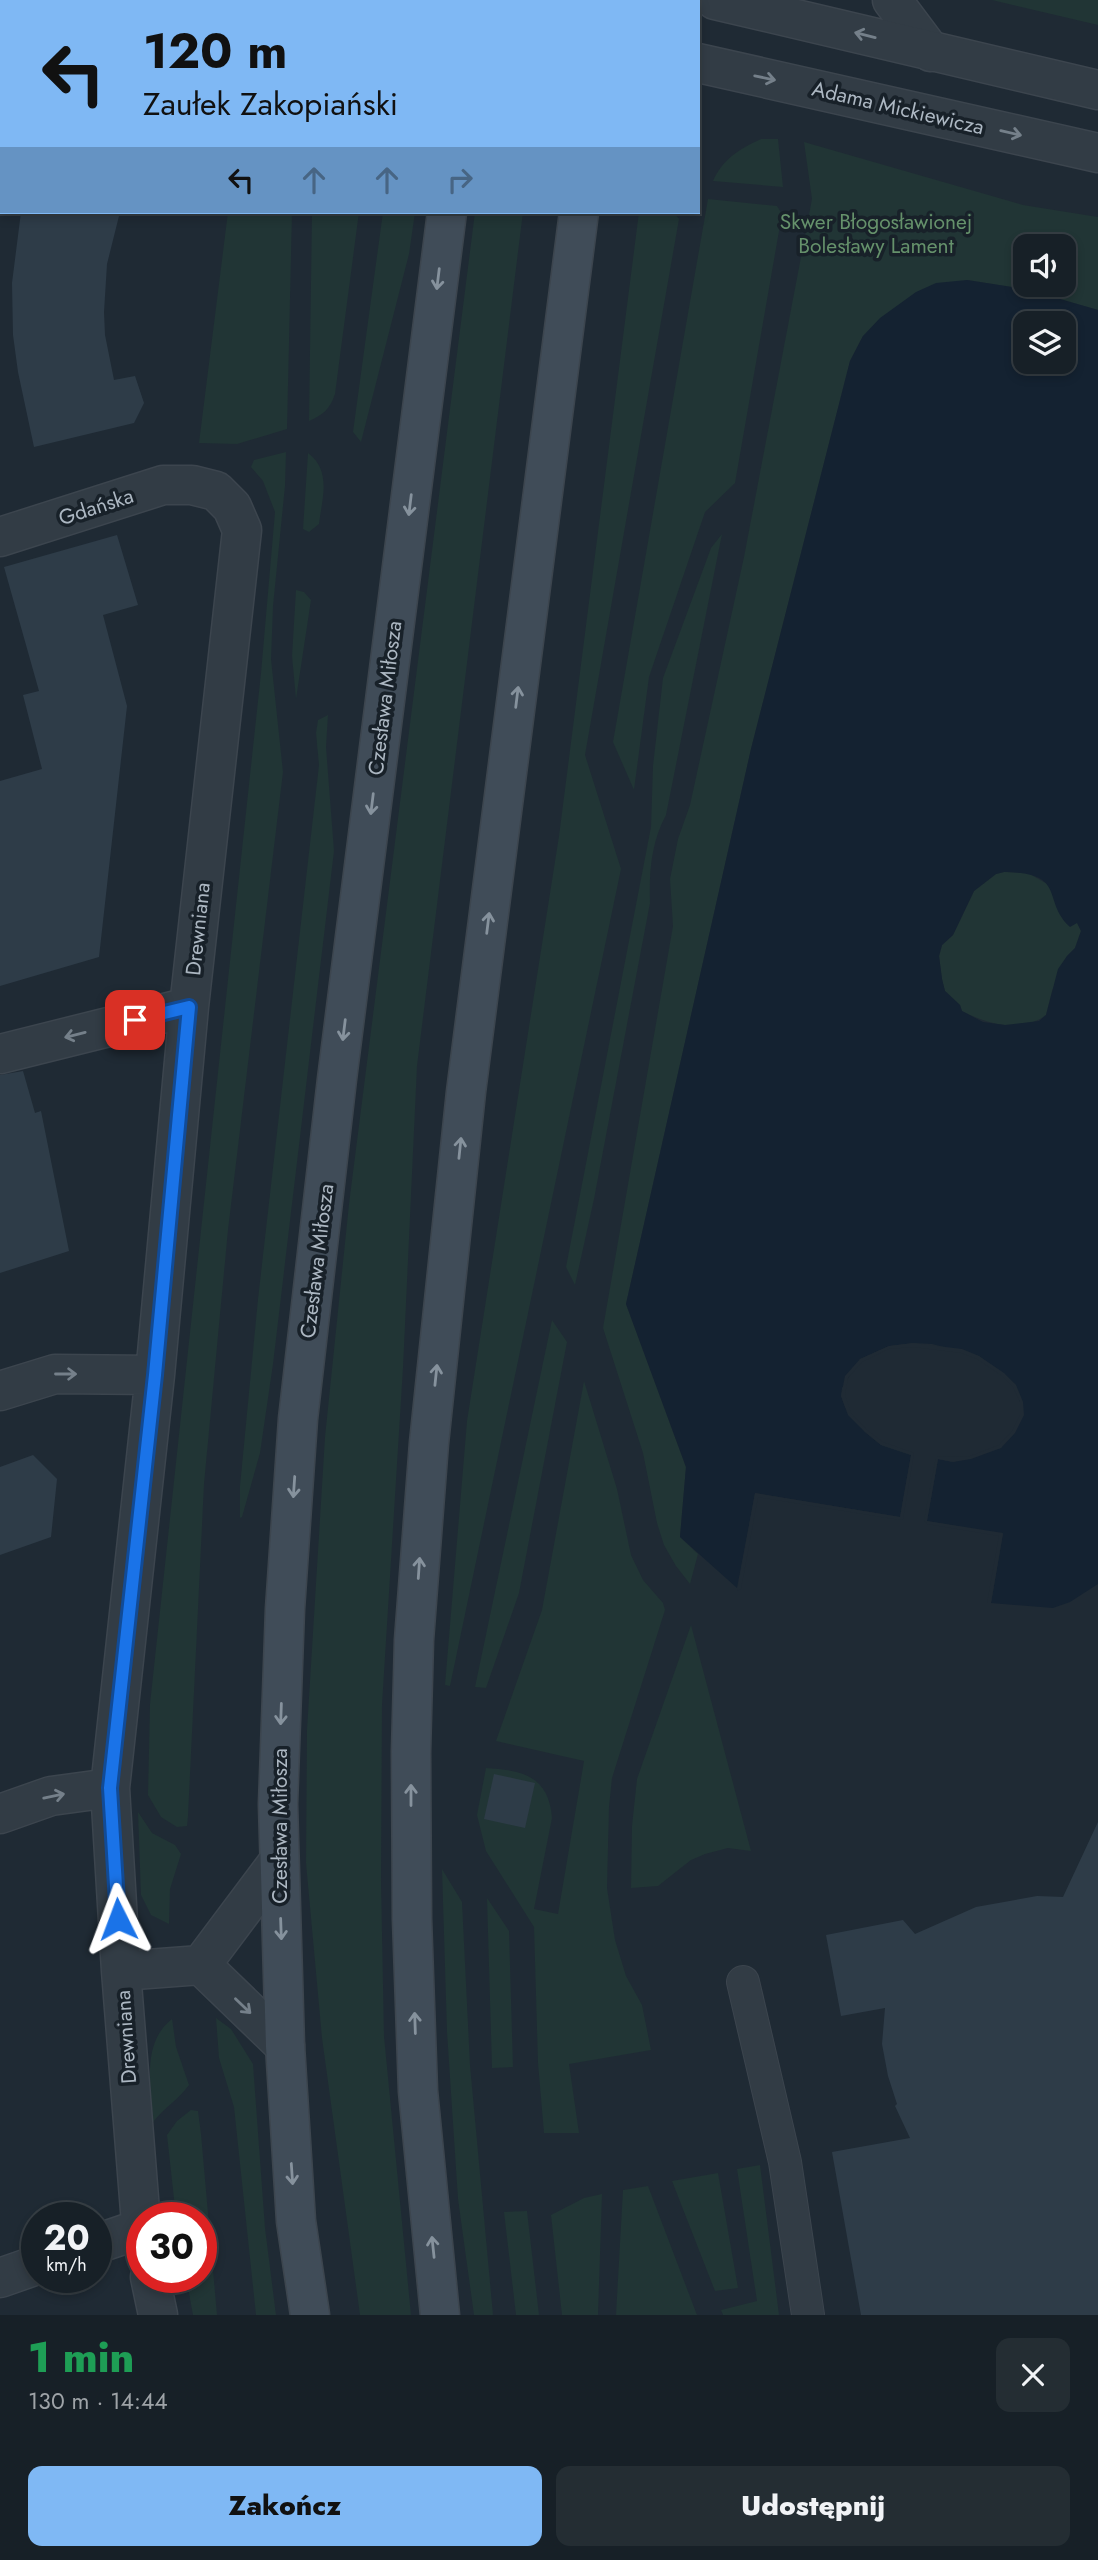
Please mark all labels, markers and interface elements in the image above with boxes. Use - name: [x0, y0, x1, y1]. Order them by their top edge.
- text: 120 m: [143, 16, 287, 86]
- icon: left: [28, 28, 119, 119]
- one-way arrow: [854, 28, 876, 41]
- one-way arrow: [753, 71, 776, 85]
- street label: Adama Mickiewicza: [809, 74, 987, 142]
- text: Zaułek Zakopiański: [143, 81, 398, 127]
- one-way arrow: [999, 127, 1022, 140]
- icon: left: [222, 161, 260, 199]
- icon: ahead: [295, 161, 333, 199]
- icon: ahead: [368, 161, 406, 199]
- icon: right: [441, 161, 479, 199]
- park label: Skwer Błogosławionej Bolesławy Lament: [780, 207, 972, 261]
- map controls: [1013, 234, 1076, 374]
- button: sound: [1013, 234, 1076, 297]
- one-way arrow: [432, 268, 445, 290]
- button: layers: [1013, 311, 1076, 374]
- street label: Gdańska: [55, 481, 137, 533]
- one-way arrow: [403, 493, 416, 516]
- street label: Czesława Miłosza: [361, 619, 409, 777]
- one-way arrow: [510, 686, 523, 709]
- one-way arrow: [366, 792, 379, 815]
- street label: Drewniana: [178, 881, 218, 977]
- one-way arrow: [481, 912, 494, 935]
- pin: [105, 990, 165, 1050]
- icon: arrive: [116, 1001, 154, 1039]
- one-way arrow: [337, 1018, 350, 1040]
- one-way arrow: [64, 1029, 87, 1042]
- one-way arrow: [454, 1138, 467, 1160]
- street label: Czesława Miłosza: [293, 1182, 341, 1340]
- one-way arrow: [430, 1364, 443, 1387]
- one-way arrow: [54, 1367, 77, 1381]
- one-way arrow: [287, 1475, 300, 1498]
- one-way arrow: [413, 1557, 426, 1580]
- one-way arrow: [275, 1703, 288, 1726]
- street label: Czesława Miłosza: [265, 1748, 295, 1904]
- one-way arrow: [404, 1784, 418, 1807]
- one-way arrow: [42, 1789, 65, 1803]
- position arrow: [81, 1882, 155, 1956]
- one-way arrow: [274, 1918, 287, 1941]
- street label: Drewniana: [108, 1989, 144, 2085]
- one-way arrow: [234, 1997, 251, 2014]
- one-way arrow: [409, 2011, 422, 2034]
- one-way arrow: [286, 2162, 299, 2185]
- speed limit sign: 30: [126, 2202, 217, 2293]
- text: 20: [43, 2213, 90, 2263]
- one-way arrow: [426, 2236, 439, 2259]
- text: km/h: [46, 2252, 87, 2278]
- text: 1 min: [28, 2327, 134, 2388]
- button: close: [996, 2338, 1070, 2412]
- text: 130 m · 14:44: [28, 2384, 168, 2418]
- button: Zakończ: [28, 2466, 542, 2546]
- button: Udostępnij: [556, 2466, 1070, 2546]

